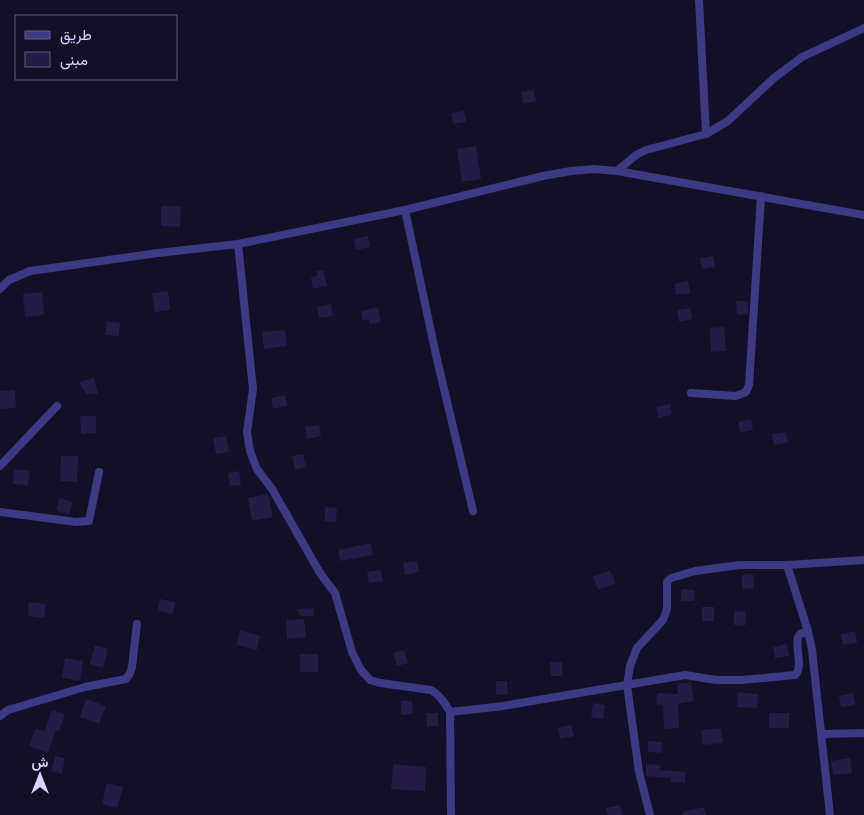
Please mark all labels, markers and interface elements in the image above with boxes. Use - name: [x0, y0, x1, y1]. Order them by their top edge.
- legend: [15, 15, 178, 80]
- text: طريق: [60, 26, 92, 45]
- text: مبنى: [60, 51, 88, 70]
- north arrow: [15, 750, 65, 800]
- text: ش: [32, 754, 49, 771]

